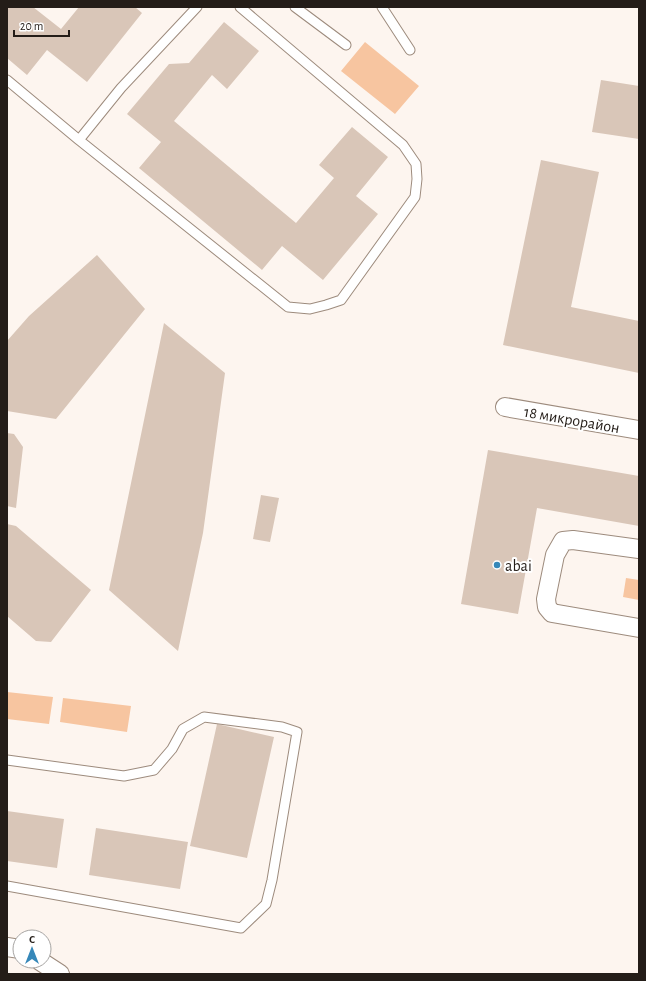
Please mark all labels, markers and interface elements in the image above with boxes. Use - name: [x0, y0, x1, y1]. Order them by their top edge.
- scale bar: [14, 12, 69, 38]
- text: 20 m: [20, 20, 43, 32]
- street label: 18 микрорайон: [523, 404, 621, 436]
- place label: abai: [505, 558, 532, 574]
- marker: abai: [492, 560, 502, 570]
- north arrow: [12, 929, 52, 969]
- text: С: [29, 934, 35, 945]

